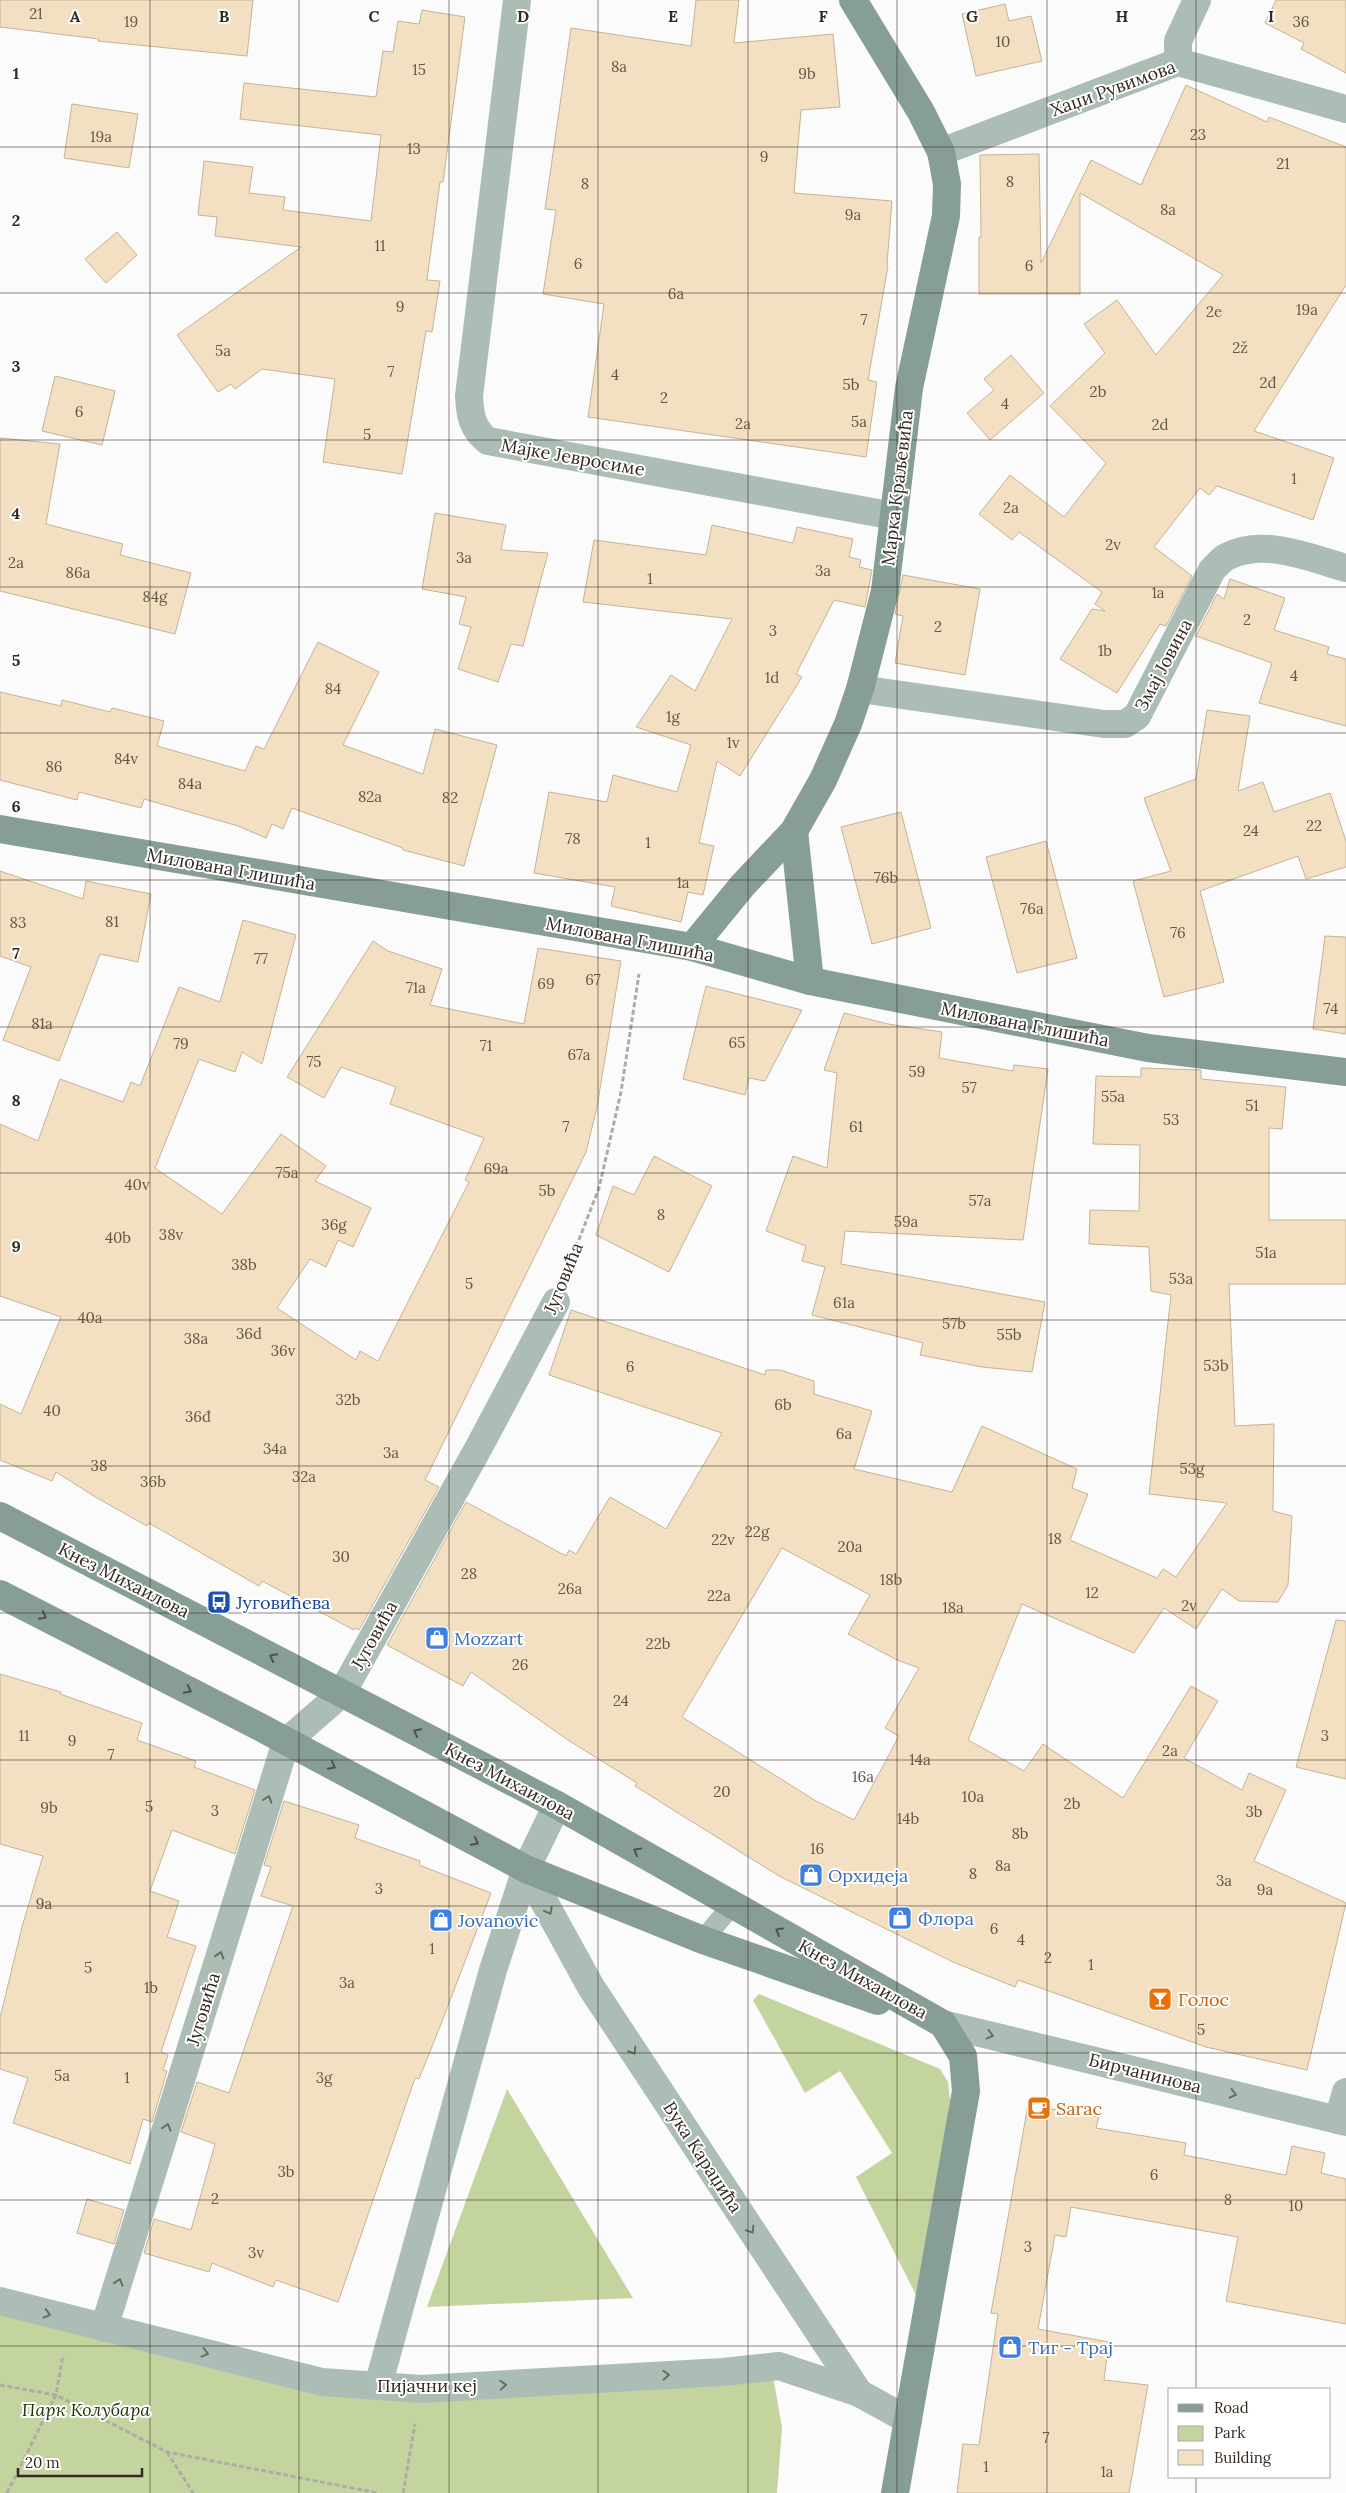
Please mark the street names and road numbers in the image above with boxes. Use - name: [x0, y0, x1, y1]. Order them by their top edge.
- street label: Хаџи Рувимова: [1047, 55, 1179, 121]
- street label: Марка Краљевића: [876, 409, 918, 567]
- street label: Мајке Јевросиме: [499, 433, 647, 481]
- street label: Змај Јовина: [1129, 615, 1197, 715]
- street label: Милована Глишића: [145, 843, 317, 895]
- street label: Милована Глишића: [544, 911, 716, 967]
- street label: Милована Глишића: [939, 996, 1111, 1052]
- street label: Југовића: [538, 1239, 588, 1318]
- street label: Кнез Михаилова: [55, 1537, 193, 1623]
- street label: Југовића: [345, 1597, 402, 1674]
- street label: Кнез Михаилова: [441, 1737, 579, 1825]
- street label: Кнез Михаилова: [794, 1934, 932, 2024]
- street label: Југовића: [181, 1970, 225, 2049]
- street label: Бирчанинова: [1086, 2048, 1204, 2098]
- street label: Вука Караџића: [658, 2097, 748, 2217]
- street label: Пијачни кеј: [377, 2374, 477, 2397]

